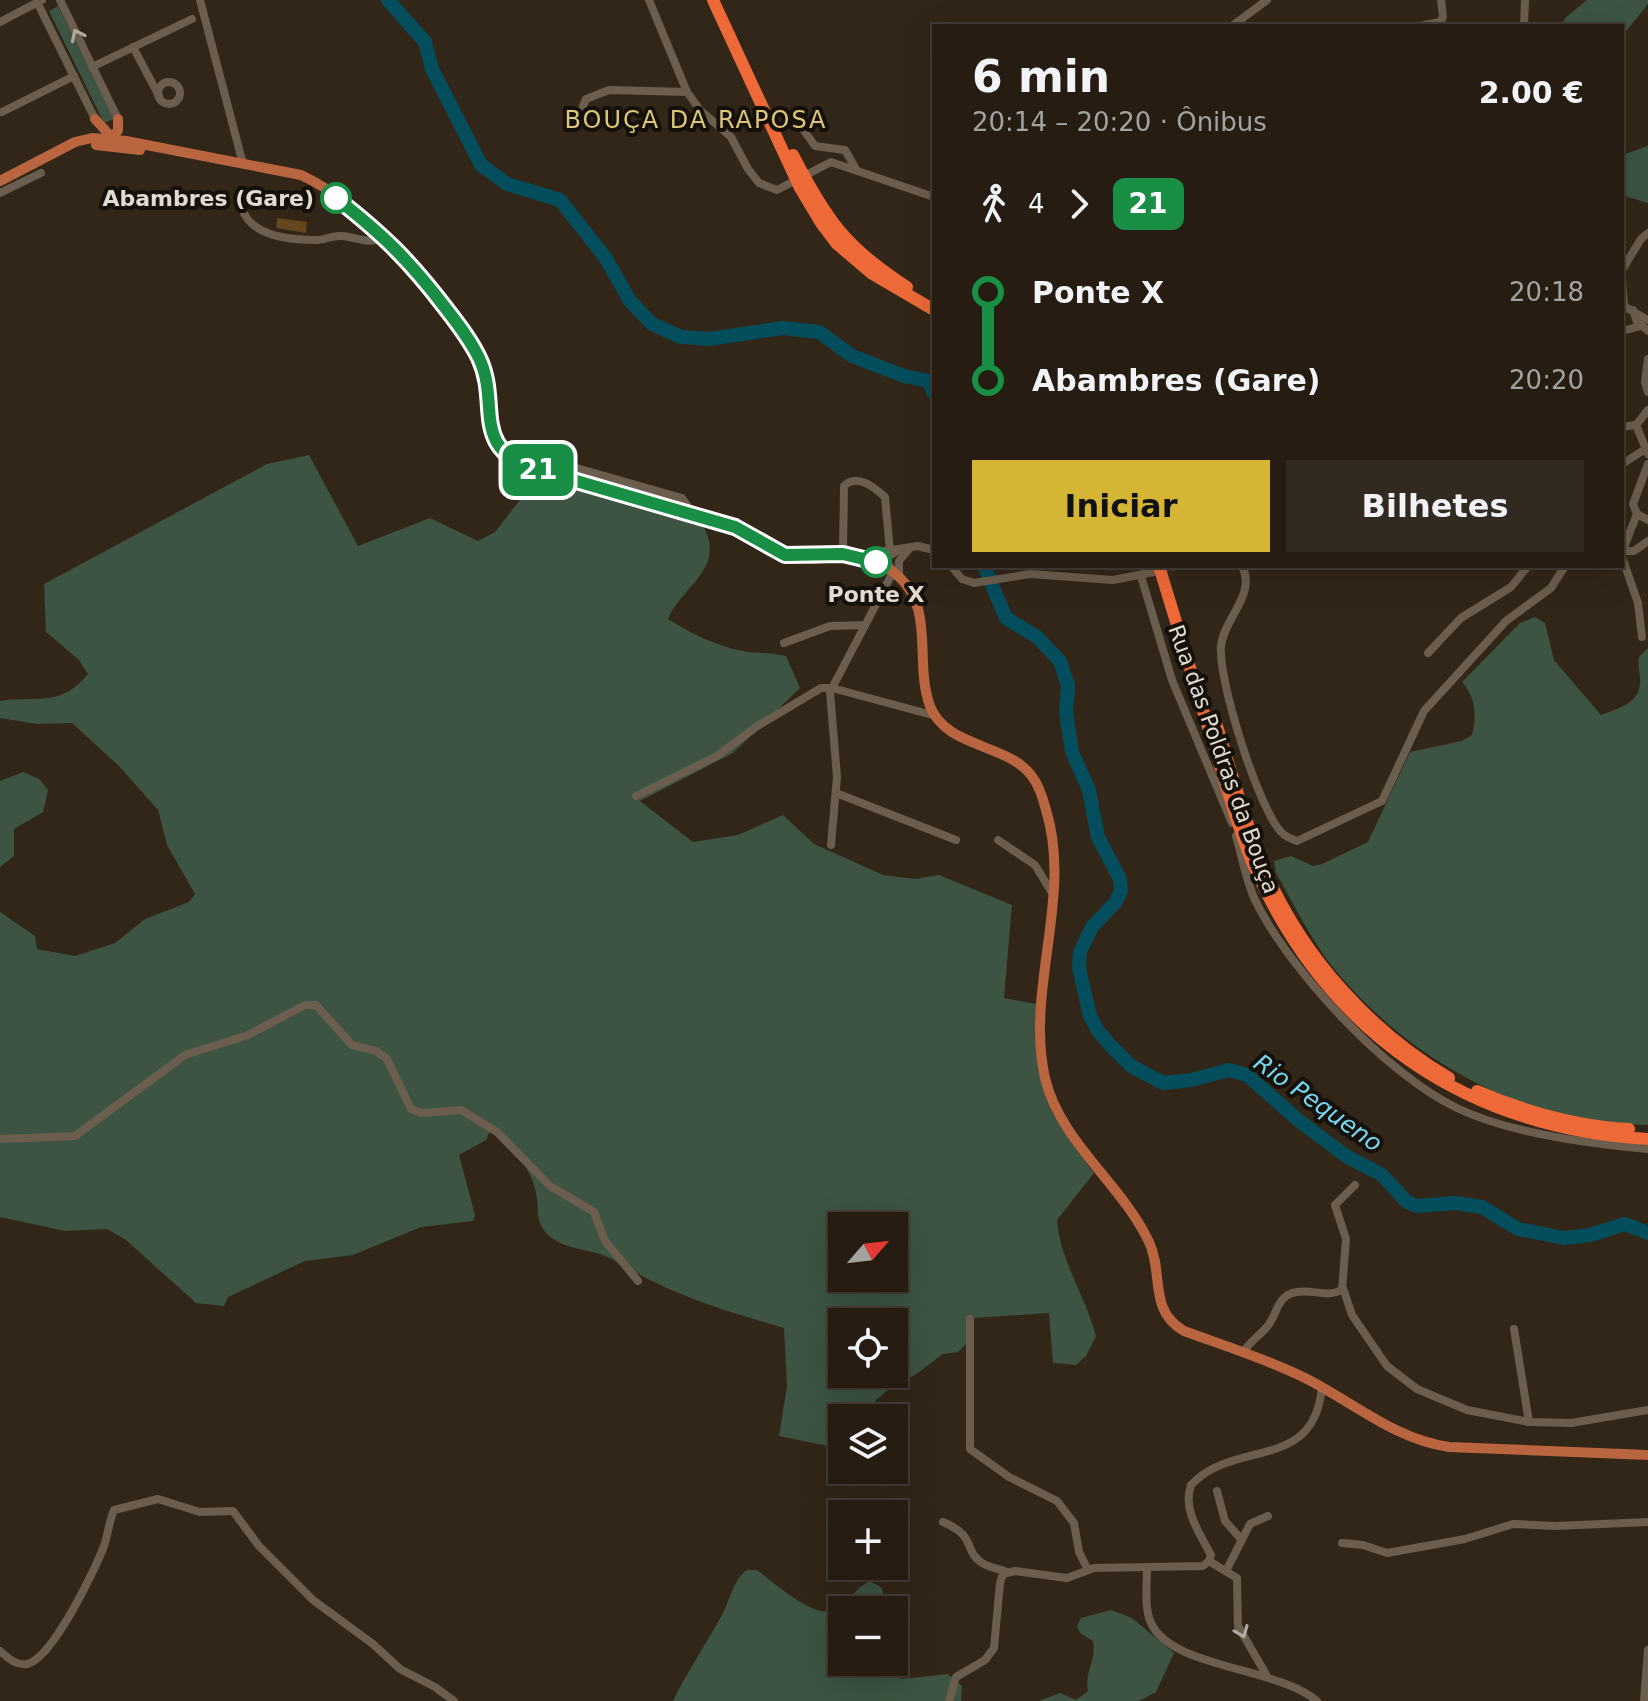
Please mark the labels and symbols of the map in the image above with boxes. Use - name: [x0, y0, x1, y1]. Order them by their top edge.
- one-way arrow: [71, 28, 86, 43]
- district label: BOUÇA DA RAPOSA: [565, 106, 828, 134]
- marker: Abambres (Gare): [321, 183, 351, 213]
- place label: Abambres (Gare): [102, 186, 314, 211]
- line badge: 21: [502, 444, 574, 496]
- marker: Ponte X: [861, 547, 891, 577]
- place label: Ponte X: [828, 582, 925, 607]
- street label: Rua das Poldras da Bouça: [1163, 621, 1284, 897]
- water label: Rio Pequeno: [1249, 1049, 1387, 1157]
- north arrow: [828, 1212, 908, 1292]
- one-way arrow: [1232, 1624, 1249, 1638]

